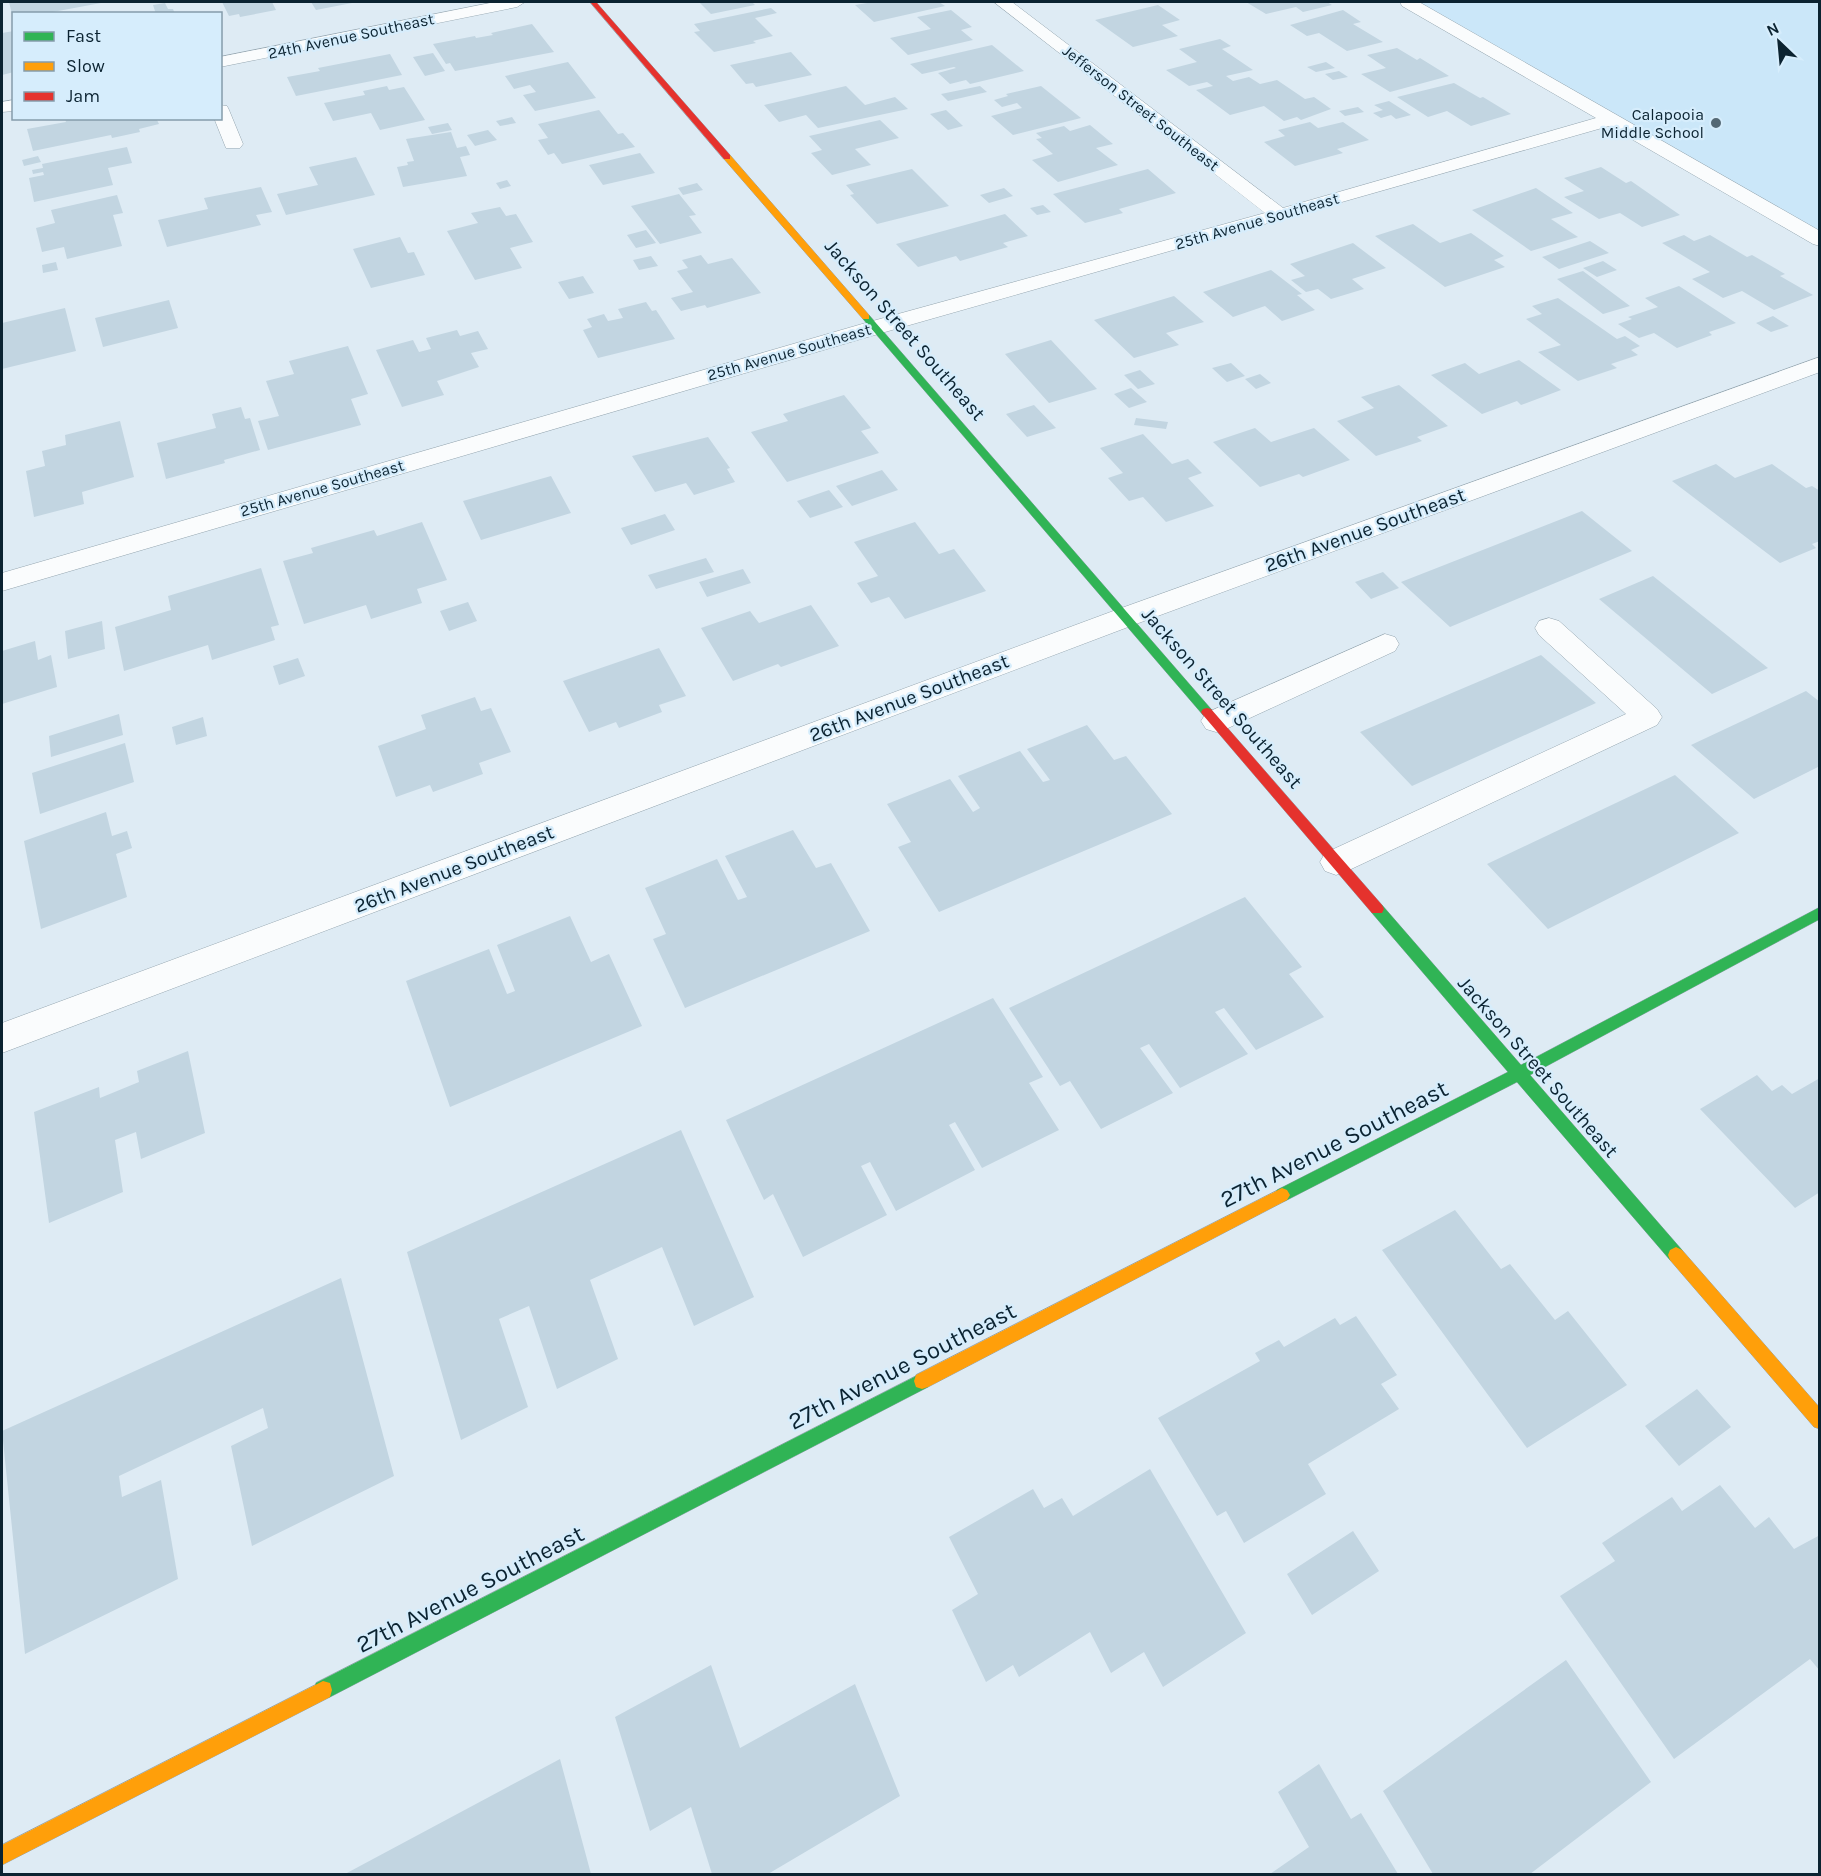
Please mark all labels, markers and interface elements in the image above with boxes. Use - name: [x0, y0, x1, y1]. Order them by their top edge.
- street label: 24th Avenue Southeast: [266, 9, 436, 63]
- legend: [12, 12, 222, 120]
- north arrow: [1749, 12, 1809, 72]
- text: N: [1763, 18, 1782, 40]
- text: Fast: [66, 25, 101, 47]
- street label: Jefferson Street Southeast: [1059, 41, 1223, 175]
- text: Slow: [66, 55, 105, 77]
- text: Jam: [66, 85, 100, 107]
- place label: Calapooia Middle School: [1601, 105, 1704, 142]
- marker: Calapooia Middle School: [1709, 116, 1723, 130]
- street label: 25th Avenue Southeast: [1173, 189, 1341, 253]
- street label: Jackson Street Southeast: [820, 235, 990, 426]
- street label: 25th Avenue Southeast: [705, 320, 873, 384]
- street label: 25th Avenue Southeast: [238, 456, 406, 520]
- street label: 26th Avenue Southeast: [1261, 483, 1469, 577]
- street label: Jackson Street Southeast: [1137, 603, 1307, 794]
- street label: 26th Avenue Southeast: [806, 649, 1013, 747]
- street label: 26th Avenue Southeast: [351, 820, 558, 918]
- street label: Jackson Street Southeast: [1453, 972, 1623, 1163]
- street label: 27th Avenue Southeast: [1215, 1074, 1453, 1214]
- street label: 27th Avenue Southeast: [783, 1296, 1021, 1436]
- street label: 27th Avenue Southeast: [351, 1519, 589, 1659]

